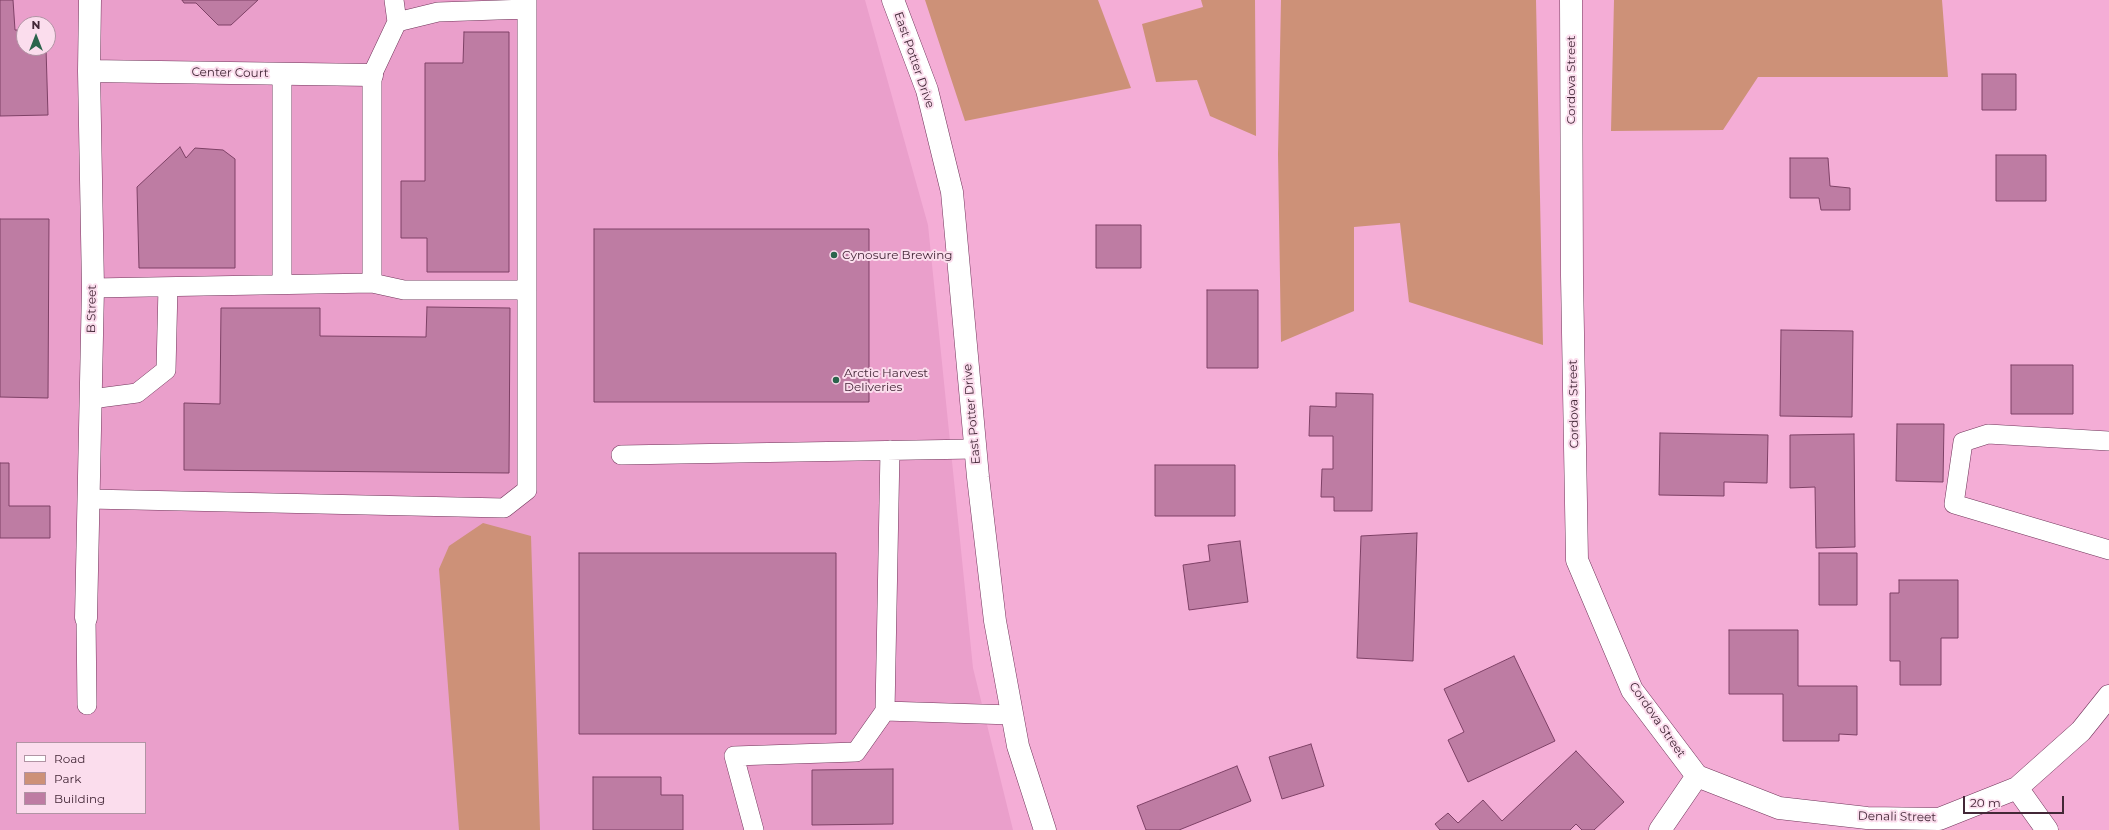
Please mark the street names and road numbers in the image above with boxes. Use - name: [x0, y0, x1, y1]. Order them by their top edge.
- street label: East Potter Drive: [891, 10, 937, 110]
- street label: Cordova Street: [1564, 36, 1578, 124]
- street label: Center Court: [191, 65, 269, 81]
- street label: B Street: [84, 285, 100, 333]
- street label: Cordova Street: [1566, 360, 1582, 448]
- street label: East Potter Drive: [960, 363, 984, 465]
- street label: Cordova Street: [1626, 680, 1688, 760]
- street label: Denali Street: [1858, 809, 1936, 825]

